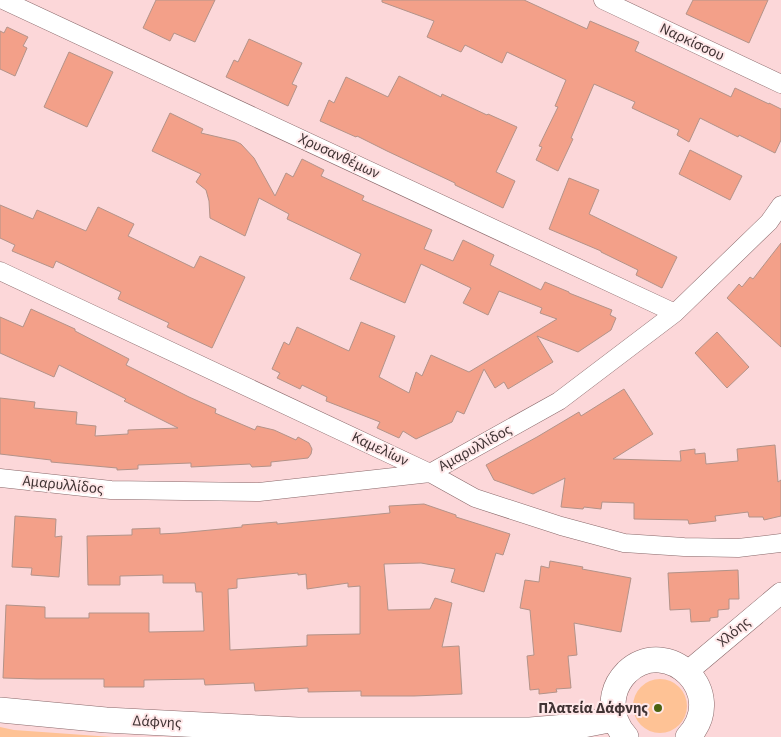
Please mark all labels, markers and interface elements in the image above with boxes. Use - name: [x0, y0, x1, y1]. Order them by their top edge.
- street label: Ναρκίσσου: [656, 18, 728, 66]
- street label: Χρυσανθέμων: [295, 128, 383, 184]
- street label: Αμαρυλλίδος: [434, 419, 516, 477]
- street label: Καμελίων: [348, 427, 412, 471]
- street label: Αμαρυλλίδος: [22, 470, 105, 500]
- street label: Χλόης: [713, 612, 755, 652]
- place label: Πλατεία Δάφνης: [538, 698, 648, 719]
- marker: Πλατεία Δάφνης: [652, 702, 664, 714]
- street label: Δάφνης: [132, 710, 182, 734]

